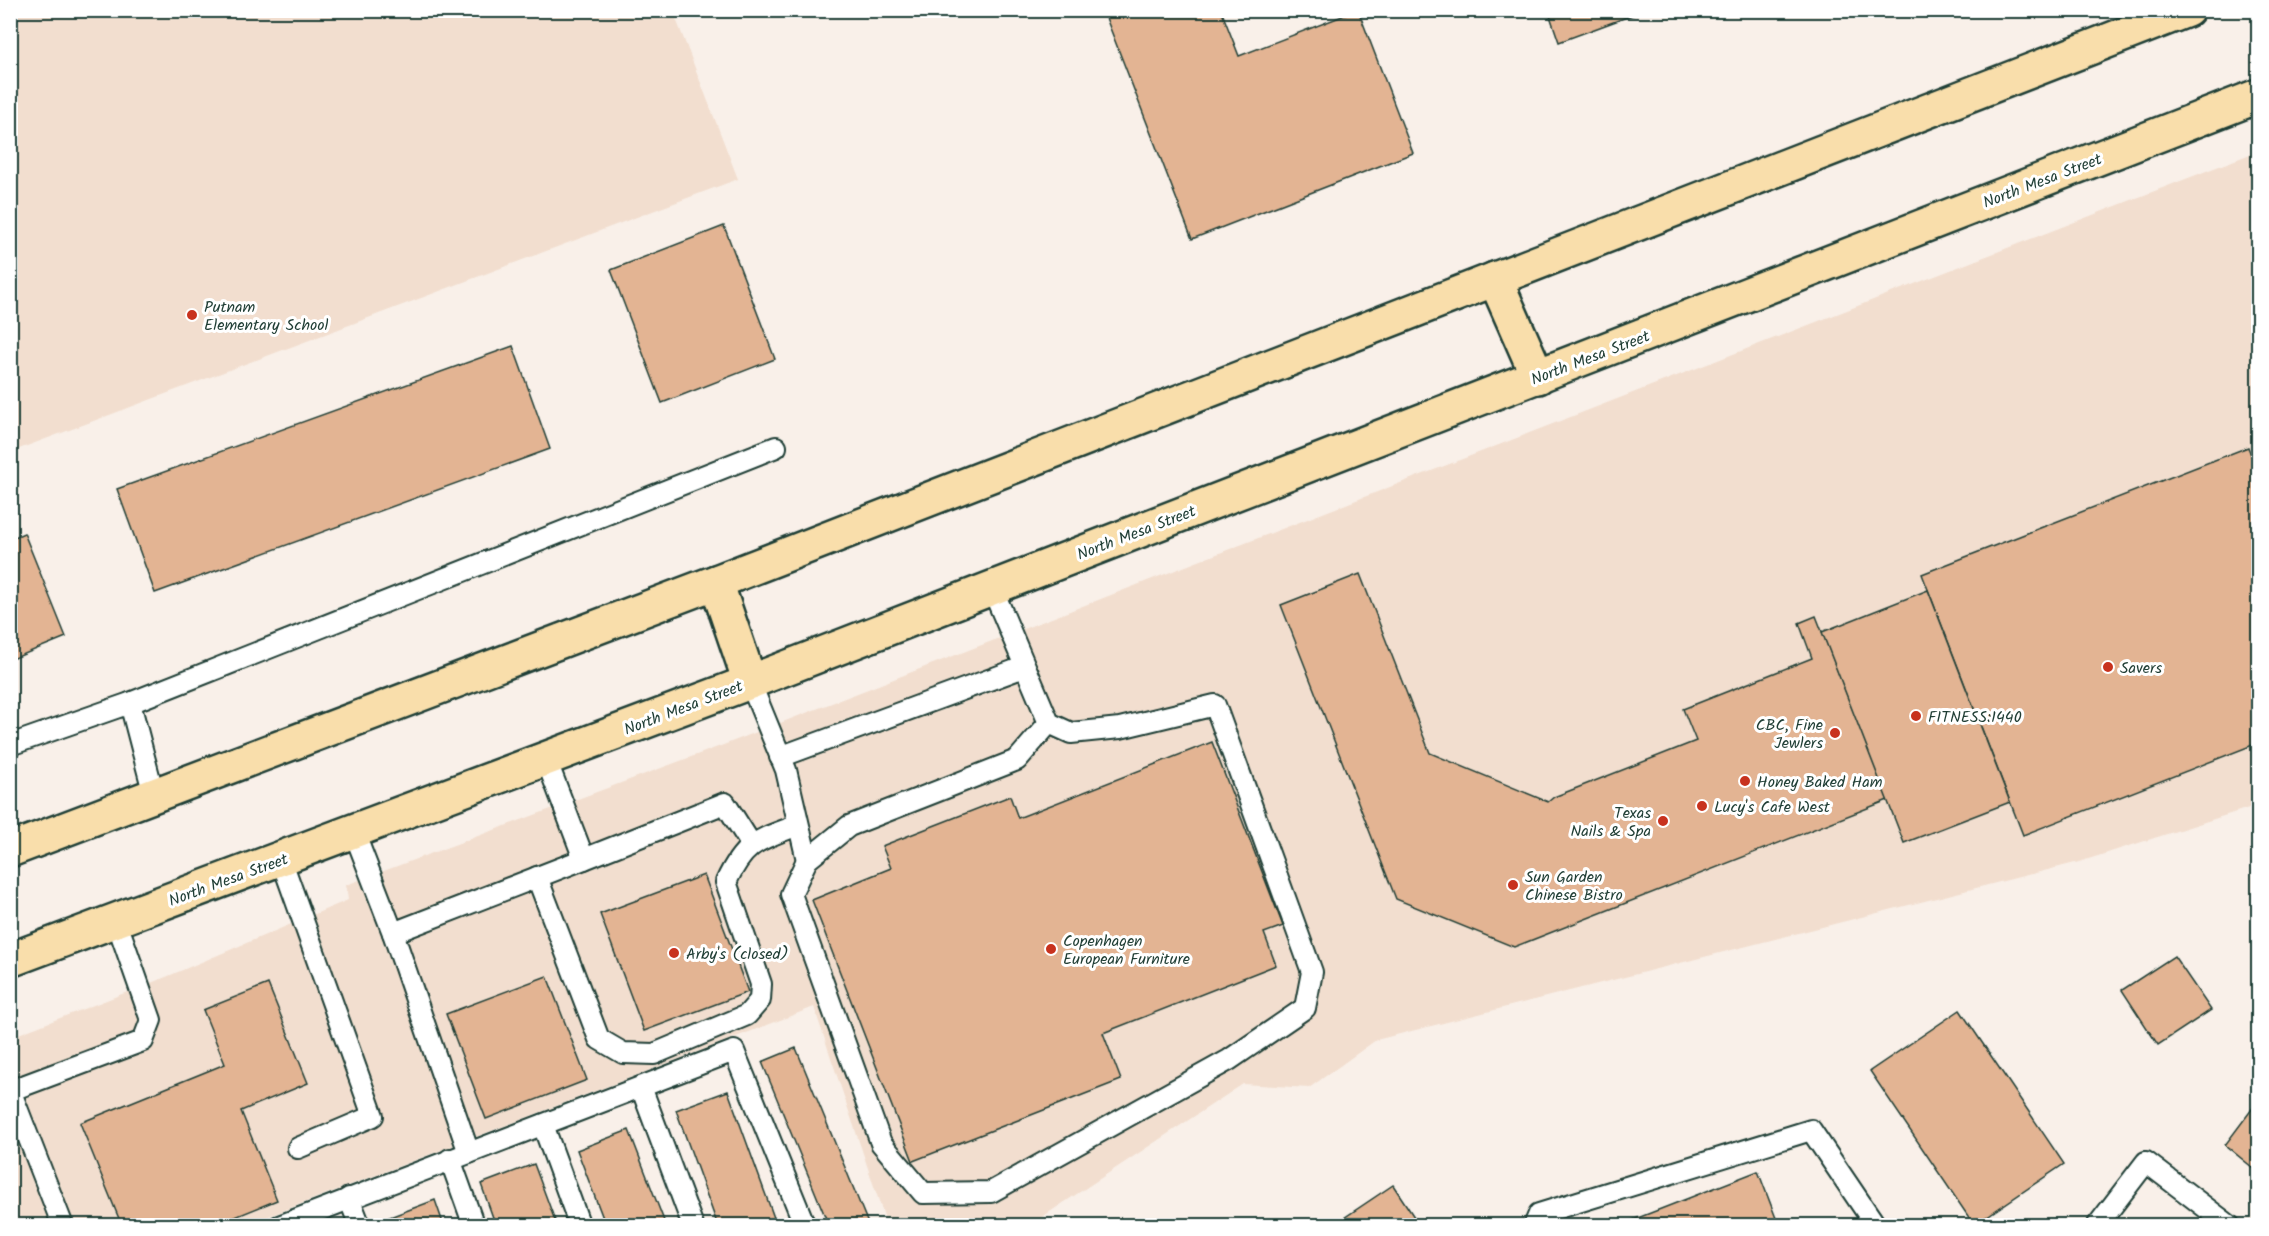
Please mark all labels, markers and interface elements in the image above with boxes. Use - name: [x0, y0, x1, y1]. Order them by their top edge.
- street label: North Mesa Street: [1979, 147, 2106, 216]
- place label: Putnam Elementary School: [204, 295, 329, 338]
- marker: Putnam Elementary School: [185, 308, 199, 322]
- street label: North Mesa Street: [1527, 324, 1654, 393]
- street label: North Mesa Street: [1073, 499, 1200, 568]
- place label: Savers: [2120, 656, 2162, 681]
- marker: Savers: [2101, 660, 2115, 674]
- street label: North Mesa Street: [620, 674, 747, 743]
- place label: FITNESS:1440: [1928, 705, 2022, 730]
- marker: FITNESS:1440: [1909, 709, 1923, 723]
- place label: CBC, Fine Jewlers: [1756, 713, 1823, 756]
- marker: CBC, Fine Jewlers: [1828, 726, 1842, 740]
- place label: Honey Baked Ham: [1757, 770, 1883, 795]
- marker: Honey Baked Ham: [1738, 774, 1752, 788]
- place label: Lucy's Cafe West: [1714, 795, 1831, 820]
- marker: Lucy's Cafe West: [1695, 799, 1709, 813]
- place label: Texas Nails & Spa: [1570, 801, 1651, 844]
- marker: Texas Nails & Spa: [1656, 814, 1670, 828]
- street label: North Mesa Street: [165, 847, 293, 914]
- place label: Sun Garden Chinese Bistro: [1525, 865, 1623, 908]
- marker: Sun Garden Chinese Bistro: [1506, 878, 1520, 892]
- place label: Copenhagen European Furniture: [1063, 929, 1190, 972]
- place label: Arby's (closed): [686, 942, 789, 967]
- marker: Copenhagen European Furniture: [1044, 942, 1058, 956]
- marker: Arby's (closed): [667, 946, 681, 960]

